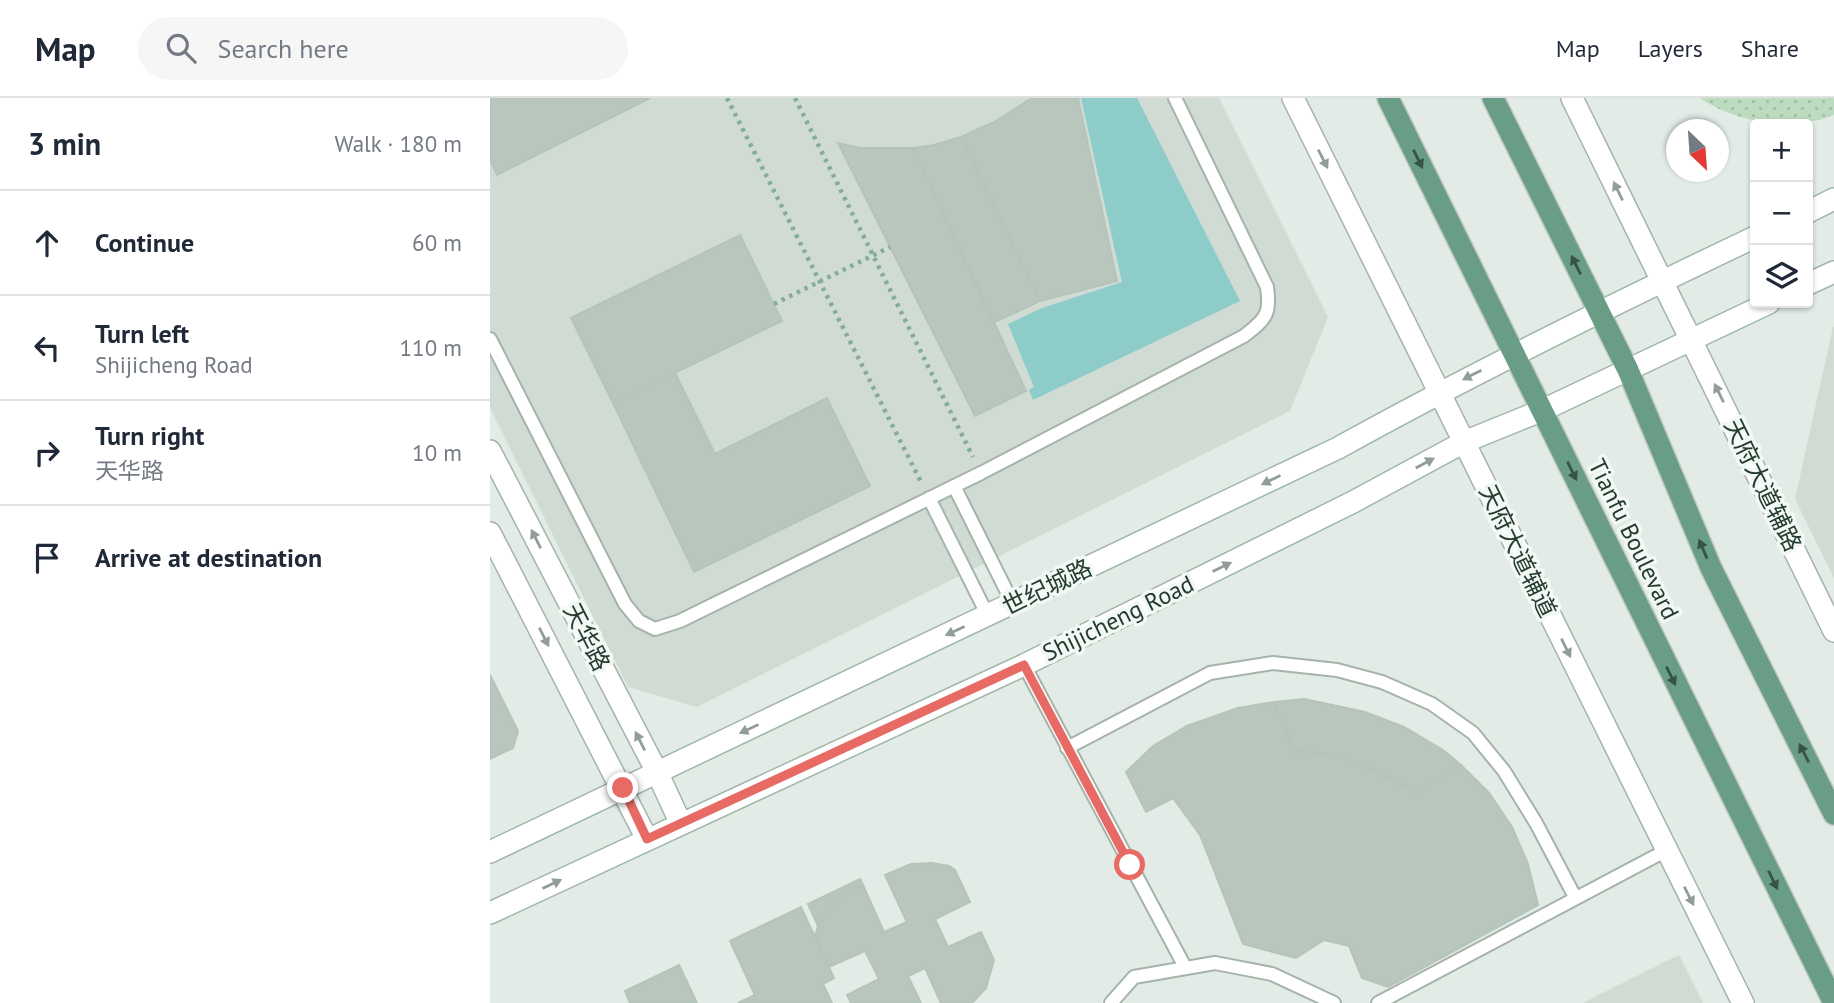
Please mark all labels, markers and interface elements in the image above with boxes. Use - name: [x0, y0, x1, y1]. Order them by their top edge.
- search box: [138, 17, 628, 80]
- text: Map: [35, 27, 96, 70]
- icon: search: [162, 29, 200, 67]
- text: Search here: [218, 32, 349, 65]
- text: Map: [1556, 33, 1600, 64]
- text: Layers: [1638, 33, 1703, 64]
- text: Share: [1741, 33, 1799, 64]
- north arrow: [1666, 119, 1729, 182]
- map controls: [1750, 119, 1813, 308]
- button: +: [1750, 119, 1813, 182]
- text: 3 min: [28, 124, 101, 163]
- text: Walk · 180 m: [335, 129, 462, 158]
- one-way arrow: [1318, 149, 1329, 169]
- one-way arrow: [1412, 149, 1424, 169]
- one-way arrow: [1612, 181, 1623, 201]
- button: −: [1750, 182, 1813, 245]
- icon: ahead: [28, 224, 66, 262]
- text: Continue: [95, 226, 194, 259]
- text: 60 m: [412, 228, 462, 257]
- button: layers: [1750, 245, 1813, 308]
- one-way arrow: [1570, 255, 1581, 275]
- text: Turn left: [95, 317, 189, 350]
- icon: left: [28, 329, 66, 367]
- text: 110 m: [400, 333, 462, 362]
- text: Shijicheng Road: [95, 350, 253, 379]
- one-way arrow: [1462, 370, 1482, 381]
- one-way arrow: [1713, 383, 1724, 403]
- street label: 天府大道辅路: [1718, 413, 1808, 557]
- text: Turn right: [95, 419, 204, 452]
- icon: right: [28, 434, 66, 472]
- text: 10 m: [412, 438, 462, 467]
- street label: Tianfu Boulevard: [1582, 454, 1686, 624]
- text: 天华路: [95, 456, 164, 485]
- one-way arrow: [1415, 457, 1435, 469]
- one-way arrow: [1567, 461, 1578, 481]
- one-way arrow: [1261, 474, 1281, 486]
- street label: 天府大道辅道: [1473, 479, 1563, 623]
- one-way arrow: [530, 529, 541, 549]
- one-way arrow: [1697, 538, 1708, 559]
- icon: arrive: [28, 539, 66, 577]
- text: Arrive at destination: [95, 541, 322, 574]
- street label: 世纪城路: [997, 552, 1097, 622]
- one-way arrow: [1212, 561, 1232, 572]
- street label: Shijicheng Road: [1037, 568, 1199, 668]
- street label: 天华路: [557, 598, 617, 676]
- one-way arrow: [945, 625, 965, 637]
- one-way arrow: [538, 627, 550, 647]
- one-way arrow: [1561, 638, 1572, 658]
- one-way arrow: [1666, 666, 1677, 686]
- one-way arrow: [739, 723, 759, 734]
- one-way arrow: [635, 731, 646, 751]
- one-way arrow: [1798, 743, 1809, 763]
- route end: [607, 772, 638, 803]
- route start: [1114, 849, 1145, 880]
- one-way arrow: [1767, 870, 1778, 890]
- one-way arrow: [542, 878, 562, 890]
- one-way arrow: [1684, 886, 1695, 906]

